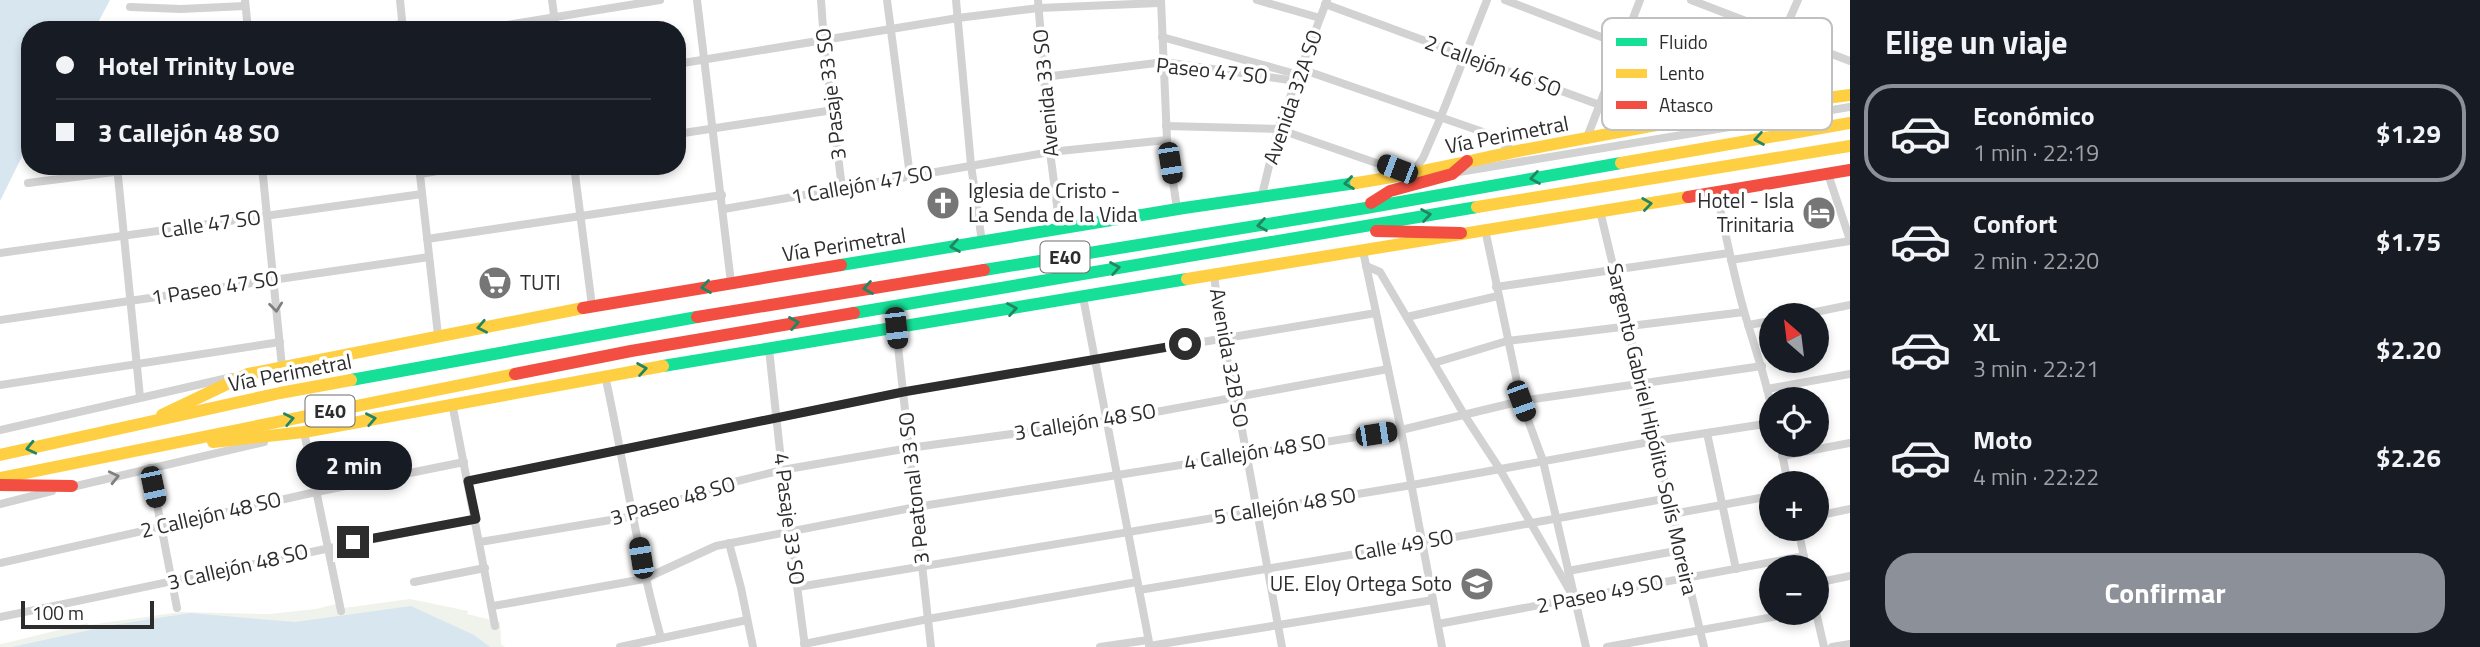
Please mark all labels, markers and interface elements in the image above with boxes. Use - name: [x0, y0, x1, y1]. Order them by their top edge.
- legend: [1602, 18, 1832, 130]
- text: Elige un viaje: [1885, 18, 2068, 66]
- street label: Avenida 32A SO: [1254, 25, 1330, 168]
- street label: 2 Callejón 46 SO: [1420, 25, 1566, 105]
- street label: 3 Pasaje 33 SO: [806, 26, 854, 162]
- text: Fluido: [1659, 27, 1708, 56]
- street label: Avenida 33 SO: [1023, 28, 1067, 158]
- text: Hotel Trinity Love: [98, 46, 295, 85]
- street label: Paseo 47 SO: [1155, 48, 1270, 92]
- text: Lento: [1659, 58, 1704, 87]
- text: Atasco: [1659, 90, 1713, 119]
- text: Económico: [1973, 96, 2095, 135]
- icon: car: [1889, 102, 1952, 165]
- street label: Vía Perimetral: [1442, 106, 1571, 162]
- text: 3 Callejón 48 SO: [98, 113, 280, 152]
- text: $1.29: [2376, 114, 2441, 153]
- one-way arrow: [1753, 131, 1765, 146]
- text: 1 min · 22:19: [1973, 135, 2099, 170]
- car: [1157, 141, 1184, 185]
- car: [1374, 152, 1421, 186]
- street label: 1 Callejón 47 SO: [788, 156, 935, 212]
- one-way arrow: [1529, 170, 1541, 185]
- place label: Iglesia de Cristo - La Senda de la Vida: [968, 174, 1138, 230]
- one-way arrow: [1343, 176, 1355, 191]
- church icon: Iglesia de Cristo - La Senda de la Vida: [924, 184, 962, 222]
- place label: Hotel - Isla Trinitaria: [1697, 184, 1794, 240]
- hotel icon: Hotel - Isla Trinitaria: [1800, 194, 1838, 232]
- one-way arrow: [1641, 196, 1653, 211]
- street label: Calle 47 SO: [159, 200, 263, 246]
- text: Confort: [1973, 204, 2057, 243]
- one-way arrow: [1420, 208, 1432, 223]
- icon: car: [1889, 210, 1952, 273]
- one-way arrow: [1256, 217, 1268, 232]
- street label: Vía Perimetral: [780, 218, 908, 270]
- text: $1.75: [2376, 222, 2441, 261]
- one-way arrow: [949, 238, 961, 253]
- road number: E40: [1040, 242, 1090, 272]
- text: 2 min · 22:20: [1973, 243, 2099, 278]
- street label: Sargento Gabriel Hipólito Solís Moreira: [1599, 260, 1707, 598]
- street label: 1 Paseo 47 SO: [149, 261, 281, 313]
- one-way arrow: [1109, 261, 1121, 276]
- supermarket icon: TUTI: [476, 264, 514, 302]
- place label: TUTI: [520, 266, 561, 298]
- one-way arrow: [700, 279, 712, 294]
- one-way arrow: [862, 280, 874, 295]
- street label: Avenida 32B SO: [1202, 286, 1258, 430]
- one-way arrow: [268, 302, 283, 313]
- one-way arrow: [1006, 302, 1018, 317]
- north arrow: [1759, 303, 1829, 373]
- map controls: [1759, 303, 1829, 625]
- car: [884, 306, 909, 350]
- text: XL: [1973, 312, 2000, 351]
- one-way arrow: [788, 316, 800, 331]
- icon: car: [1889, 318, 1952, 381]
- one-way arrow: [476, 319, 488, 334]
- route start: [1169, 328, 1201, 360]
- text: $2.20: [2376, 330, 2441, 369]
- street label: Vía Perimetral: [225, 344, 354, 400]
- text: 3 min · 22:21: [1973, 351, 2099, 386]
- one-way arrow: [637, 362, 648, 377]
- car: [1504, 378, 1539, 424]
- button: locate: [1759, 387, 1829, 457]
- street label: 3 Callejón 48 SO: [1011, 394, 1158, 448]
- road number: E40: [306, 396, 354, 426]
- street label: 3 Peatonal 33 SO: [889, 410, 937, 566]
- one-way arrow: [283, 412, 295, 427]
- one-way arrow: [365, 413, 377, 428]
- car: [1354, 420, 1399, 448]
- text: Moto: [1973, 420, 2032, 459]
- street label: 4 Callejón 48 SO: [1181, 424, 1328, 478]
- icon: car: [1889, 426, 1952, 489]
- text: $2.26: [2376, 438, 2441, 477]
- one-way arrow: [25, 440, 37, 454]
- callout: 2 min: [295, 440, 411, 490]
- text: 2 min: [326, 448, 382, 483]
- street label: 4 Pasaje 33 SO: [766, 451, 814, 587]
- text: 4 min · 22:22: [1973, 459, 2099, 494]
- car: [139, 464, 168, 510]
- street label: 3 Paseo 48 SO: [606, 467, 739, 533]
- one-way arrow: [108, 470, 120, 485]
- button: +: [1759, 471, 1829, 541]
- street label: 5 Callejón 48 SO: [1211, 478, 1358, 532]
- street label: 2 Callejón 48 SO: [137, 482, 284, 546]
- street label: Calle 49 SO: [1352, 520, 1456, 568]
- route end: [337, 526, 369, 558]
- street label: 3 Callejón 48 SO: [164, 534, 311, 598]
- car: [628, 536, 655, 580]
- button: Confirmar: [1885, 553, 2445, 633]
- button: −: [1759, 555, 1829, 625]
- school or university icon: UE. Eloy Ortega Soto: [1458, 565, 1496, 603]
- street label: 2 Paseo 49 SO: [1534, 565, 1666, 621]
- place label: UE. Eloy Ortega Soto: [1270, 567, 1452, 599]
- scale bar: [21, 598, 154, 630]
- text: 100 m: [32, 598, 84, 627]

